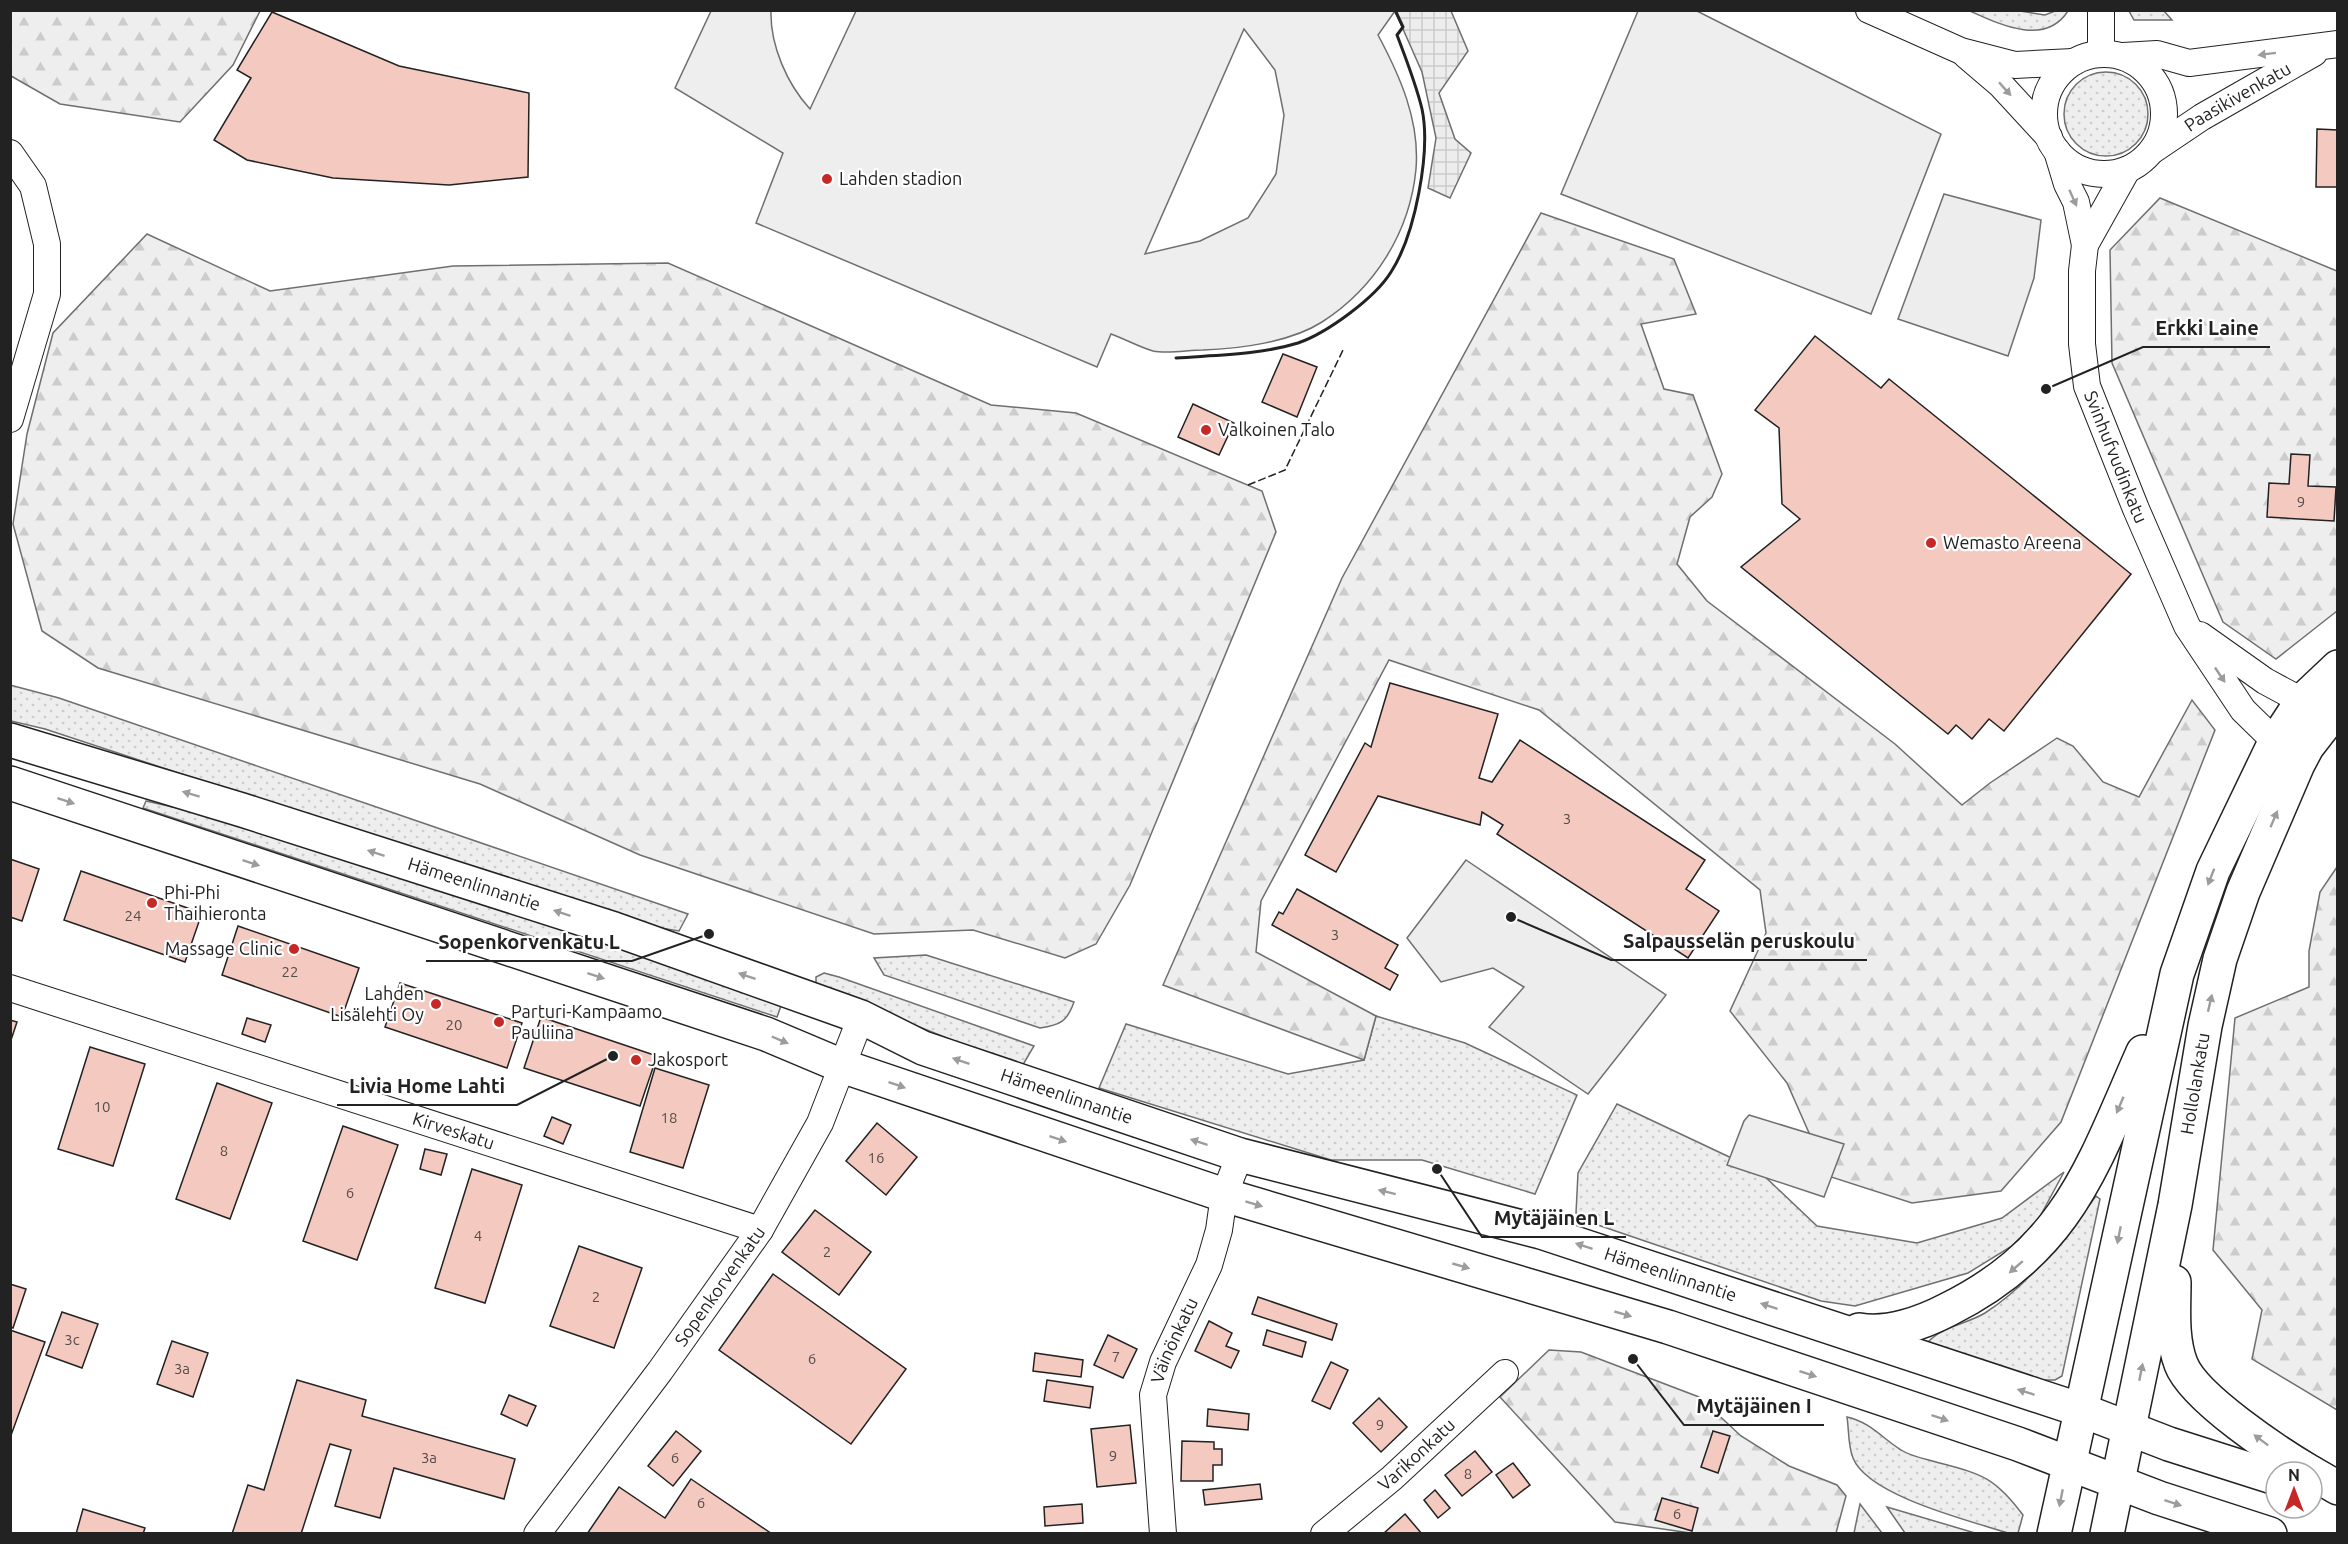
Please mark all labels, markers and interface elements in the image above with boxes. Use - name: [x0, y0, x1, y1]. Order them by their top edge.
- one-way arrow: [2257, 49, 2276, 59]
- street label: Paasikivenkatu: [2180, 58, 2294, 135]
- one-way arrow: [1998, 81, 2011, 96]
- place label: Lahden stadion: [839, 168, 962, 188]
- marker: Lahden stadion: [820, 172, 834, 186]
- one-way arrow: [2068, 189, 2078, 207]
- callout: Erkki Laine: [2143, 309, 2270, 347]
- text: Erkki Laine: [2155, 316, 2259, 339]
- street label: Svinhufvudinkatu: [2081, 388, 2152, 526]
- place label: Valkoinen Talo: [1218, 419, 1335, 439]
- marker: Valkoinen Talo: [1199, 423, 1213, 437]
- house number: 9: [2297, 493, 2305, 510]
- place label: Wemasto Areena: [1943, 532, 2082, 552]
- marker: Wemasto Areena: [1924, 536, 1938, 550]
- one-way arrow: [2214, 667, 2225, 683]
- one-way arrow: [181, 789, 199, 798]
- one-way arrow: [57, 797, 75, 806]
- house number: 3: [1563, 810, 1571, 827]
- one-way arrow: [2269, 810, 2279, 828]
- one-way arrow: [367, 848, 385, 857]
- street label: Hämeenlinnantie: [406, 853, 543, 914]
- one-way arrow: [242, 858, 260, 868]
- one-way arrow: [2206, 868, 2216, 886]
- place label: Phi-Phi Thaihieronta: [164, 882, 266, 923]
- marker: Phi-Phi Thaihieronta: [145, 896, 159, 910]
- house number: 24: [125, 907, 141, 924]
- one-way arrow: [553, 908, 571, 917]
- callout: Salpausselän peruskoulu: [1611, 922, 1867, 960]
- callout: Sopenkorvenkatu L: [426, 923, 632, 961]
- house number: 3: [1331, 926, 1339, 943]
- text: Salpausselän peruskoulu: [1623, 929, 1855, 952]
- text: Sopenkorvenkatu L: [438, 930, 620, 953]
- place label: Massage Clinic: [165, 938, 282, 958]
- marker: Massage Clinic: [287, 942, 301, 956]
- house number: 22: [282, 963, 298, 980]
- one-way arrow: [737, 970, 755, 980]
- one-way arrow: [587, 972, 605, 981]
- place label: Lahden Lisälehti Oy: [330, 983, 424, 1024]
- one-way arrow: [2206, 993, 2215, 1012]
- marker: Lahden Lisälehti Oy: [429, 997, 443, 1011]
- place label: Parturi-Kampaamo Pauliina: [511, 1001, 662, 1042]
- marker: Parturi-Kampaamo Pauliina: [492, 1015, 506, 1029]
- house number: 20: [446, 1016, 462, 1033]
- street label: Hollolankatu: [2176, 1031, 2213, 1136]
- one-way arrow: [772, 1035, 789, 1044]
- place label: Jakosport: [648, 1049, 728, 1069]
- marker: Jakosport: [629, 1053, 643, 1067]
- one-way arrow: [952, 1056, 970, 1066]
- street label: Hämeenlinnantie: [998, 1064, 1136, 1127]
- callout: Livia Home Lahti: [337, 1067, 517, 1105]
- text: Livia Home Lahti: [349, 1074, 505, 1097]
- one-way arrow: [888, 1080, 906, 1090]
- one-way arrow: [2115, 1096, 2125, 1114]
- house number: 10: [94, 1098, 110, 1115]
- street label: Kirveskatu: [410, 1108, 497, 1153]
- house number: 18: [661, 1109, 677, 1126]
- one-way arrow: [1049, 1134, 1067, 1144]
- one-way arrow: [1190, 1136, 1208, 1146]
- house number: 8: [220, 1142, 228, 1159]
- house number: 16: [868, 1149, 884, 1166]
- house number: 6: [346, 1184, 354, 1201]
- one-way arrow: [1378, 1187, 1396, 1197]
- callout: Mytäjäinen L: [1482, 1199, 1626, 1237]
- one-way arrow: [1245, 1200, 1263, 1209]
- text: Mytäjäinen L: [1494, 1206, 1614, 1229]
- street label: Sopenkorvenkatu: [670, 1222, 768, 1349]
- one-way arrow: [2114, 1226, 2123, 1245]
- house number: 4: [474, 1227, 482, 1244]
- one-way arrow: [1575, 1241, 1593, 1250]
- house number: 2: [823, 1243, 831, 1260]
- street label: Hämeenlinnantie: [1602, 1243, 1739, 1305]
- one-way arrow: [2009, 1260, 2024, 1273]
- one-way arrow: [1452, 1262, 1470, 1271]
- house number: 2: [592, 1288, 600, 1305]
- street label: Väinönkatu: [1146, 1294, 1201, 1385]
- one-way arrow: [1760, 1301, 1778, 1311]
- one-way arrow: [1614, 1309, 1632, 1319]
- house number: 3c: [64, 1331, 80, 1348]
- house number: 7: [1112, 1348, 1120, 1365]
- house number: 6: [808, 1350, 816, 1367]
- house number: 3a: [174, 1360, 190, 1377]
- one-way arrow: [2137, 1363, 2146, 1382]
- one-way arrow: [1799, 1369, 1817, 1379]
- one-way arrow: [2017, 1386, 2035, 1396]
- callout: Mytäjäinen I: [1684, 1387, 1824, 1425]
- text: Mytäjäinen I: [1696, 1394, 1812, 1417]
- one-way arrow: [1931, 1413, 1949, 1423]
- street label: Varikonkatu: [1374, 1414, 1458, 1494]
- house number: 9: [1376, 1416, 1384, 1433]
- one-way arrow: [2254, 1434, 2270, 1446]
- house number: 9: [1109, 1447, 1117, 1464]
- house number: 3a: [421, 1449, 437, 1466]
- house number: 6: [671, 1449, 679, 1466]
- north arrow: [2264, 1460, 2324, 1520]
- house number: 8: [1464, 1465, 1472, 1482]
- text: N: [2288, 1466, 2300, 1484]
- one-way arrow: [2056, 1489, 2065, 1508]
- house number: 6: [697, 1494, 705, 1511]
- one-way arrow: [2164, 1499, 2182, 1508]
- house number: 6: [1673, 1505, 1681, 1522]

